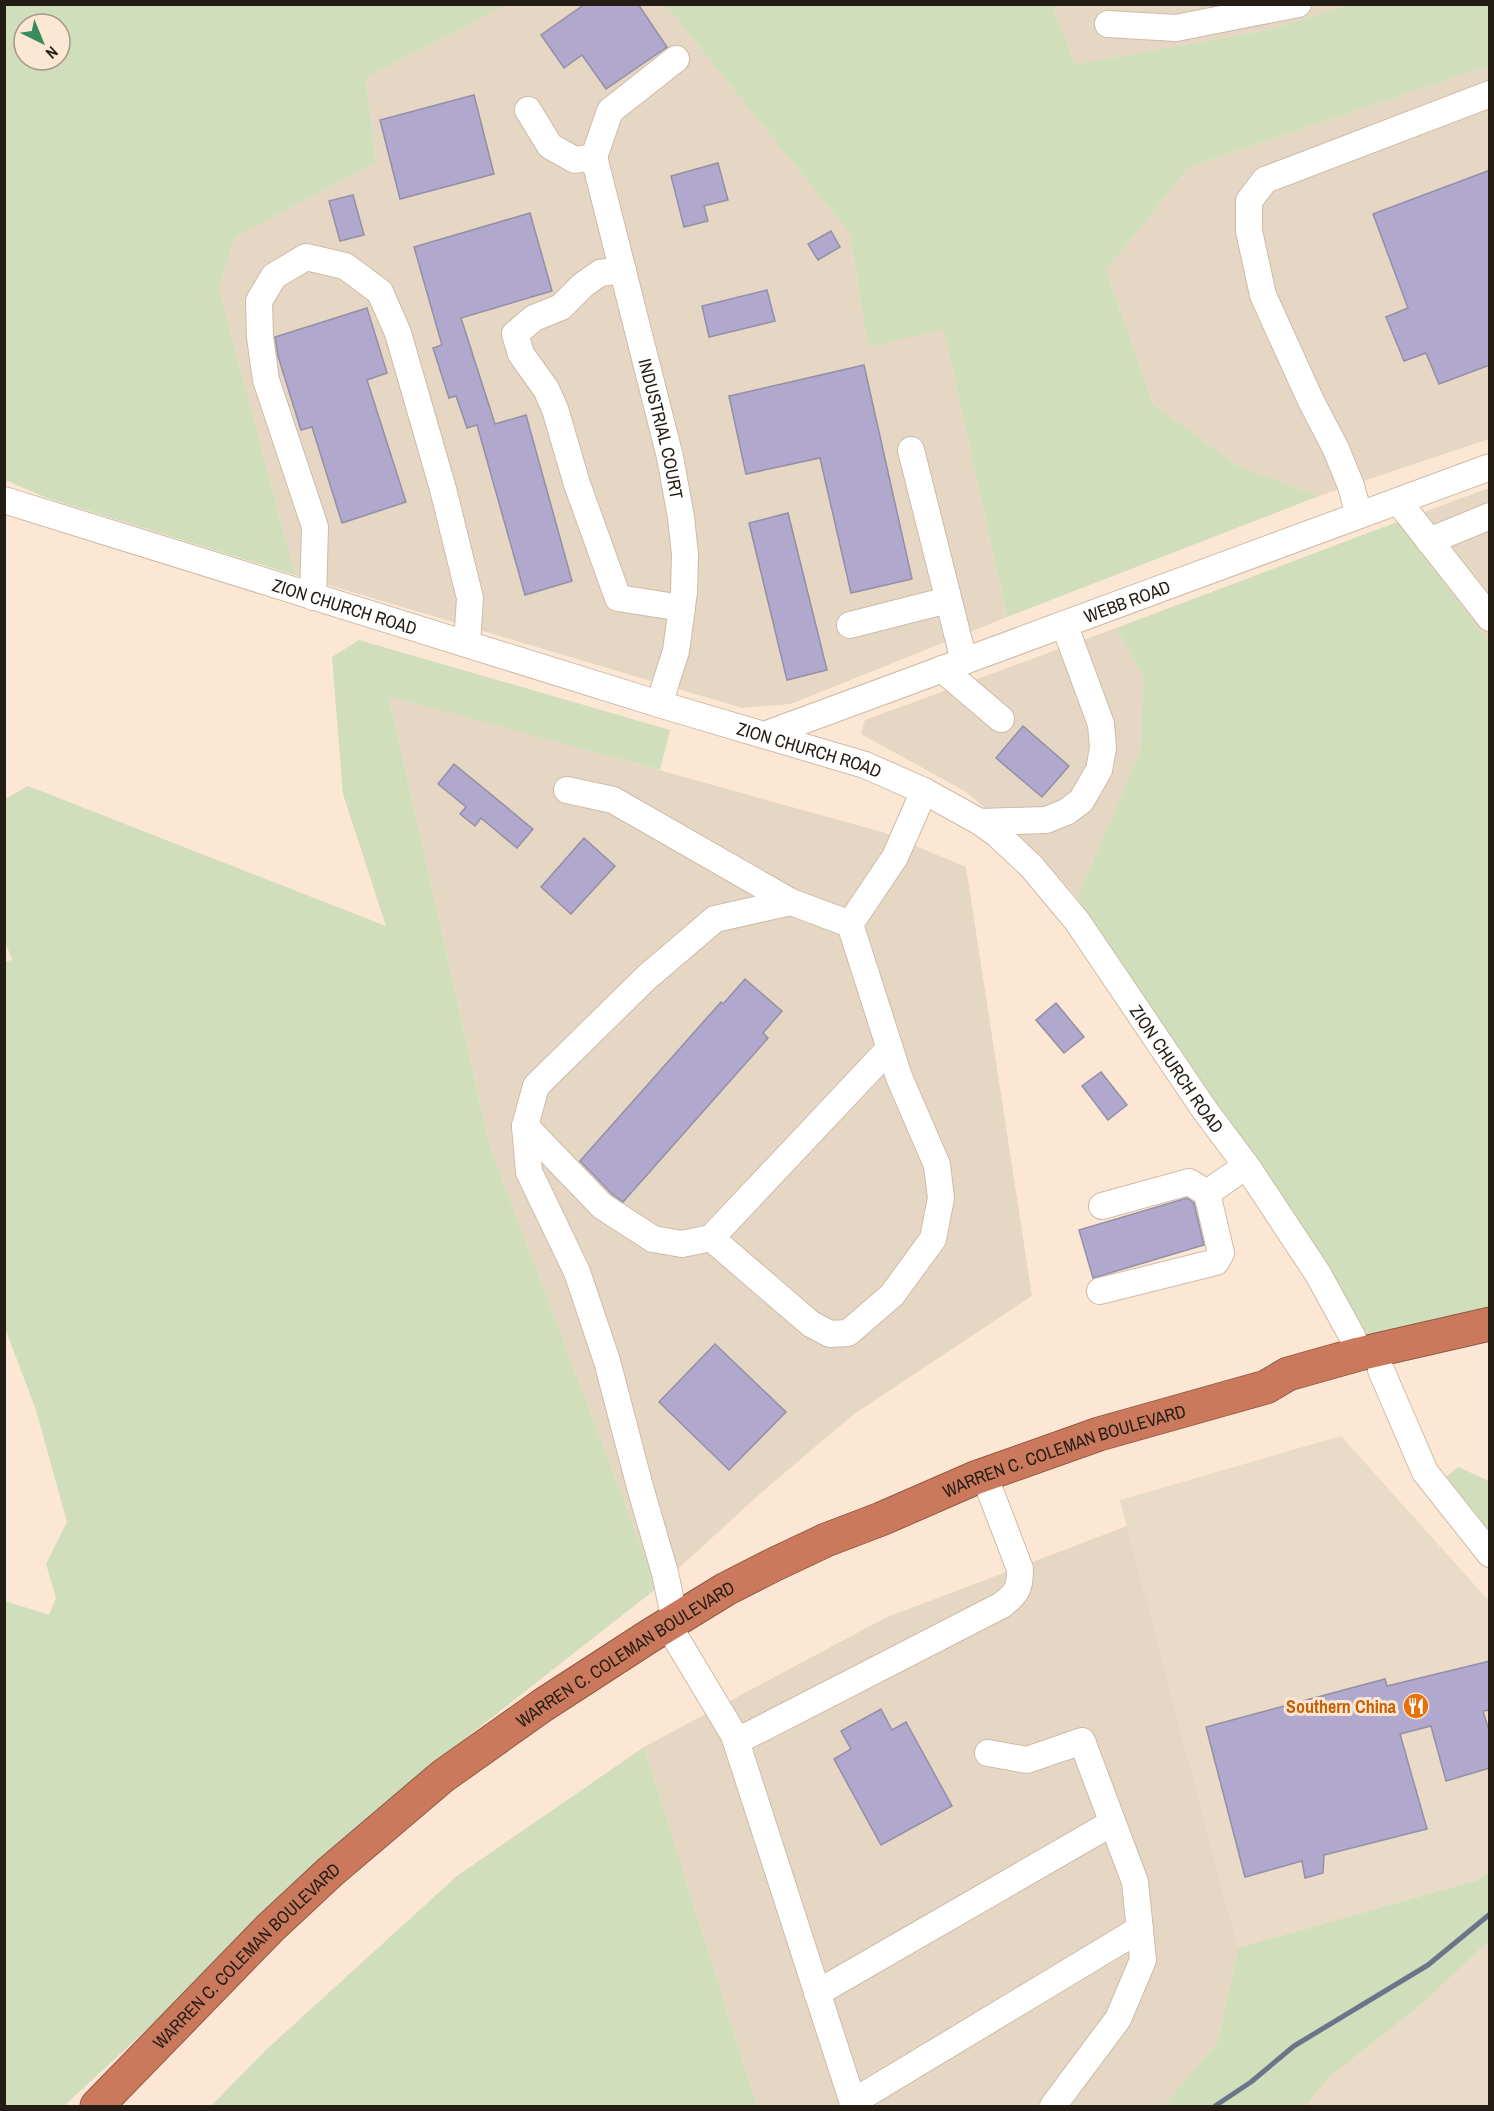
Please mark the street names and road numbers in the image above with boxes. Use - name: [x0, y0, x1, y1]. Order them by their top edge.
- street label: INDUSTRIAL COURT: [633, 356, 690, 501]
- street label: ZION CHURCH ROAD: [269, 572, 420, 640]
- street label: WEBB ROAD: [1080, 574, 1174, 628]
- street label: ZION CHURCH ROAD: [734, 715, 886, 783]
- street label: ZION CHURCH ROAD: [1125, 1000, 1230, 1138]
- street label: WARREN C. COLEMAN BOULEVARD: [939, 1398, 1188, 1503]
- street label: WARREN C. COLEMAN BOULEVARD: [511, 1574, 739, 1733]
- street label: WARREN C. COLEMAN BOULEVARD: [147, 1856, 345, 2054]

